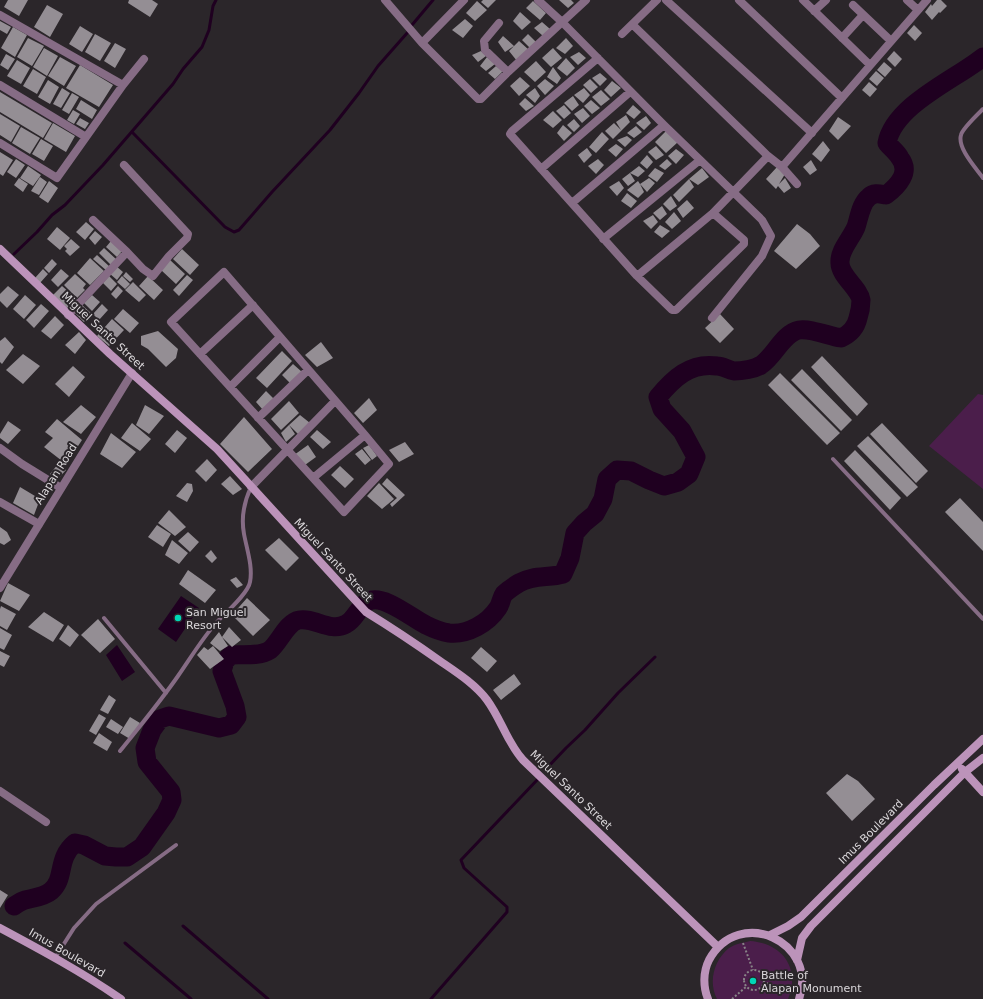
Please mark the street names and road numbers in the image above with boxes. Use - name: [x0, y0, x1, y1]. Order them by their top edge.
- street label: Miguel Santo Street: [59, 289, 148, 373]
- street label: Alapan Road: [32, 441, 80, 507]
- street label: Miguel Santo Street: [291, 516, 375, 605]
- street label: Miguel Santo Street: [527, 748, 615, 833]
- street label: Imus Boulevard: [836, 797, 906, 867]
- street label: Imus Boulevard: [27, 926, 107, 980]

